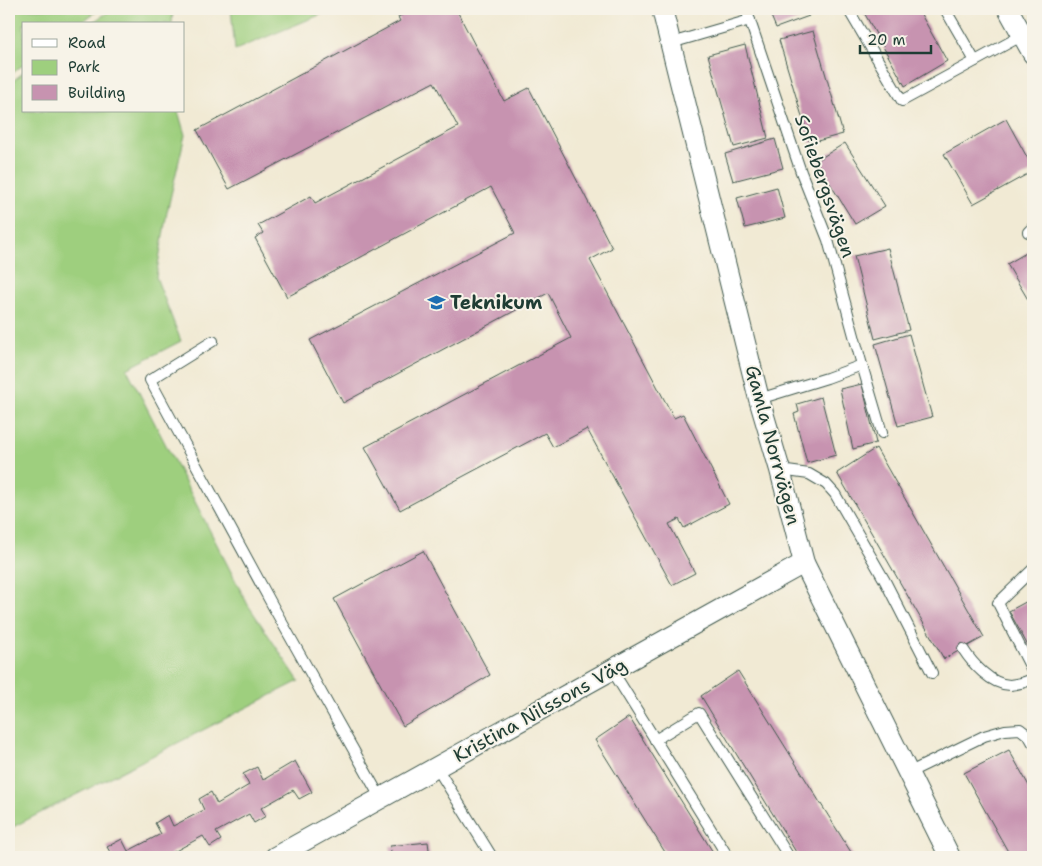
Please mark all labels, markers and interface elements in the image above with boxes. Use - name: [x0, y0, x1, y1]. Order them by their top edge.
- legend: [22, 22, 185, 112]
- scale bar: [860, 22, 931, 54]
- text: 20 m: [867, 30, 906, 50]
- text: Road: [68, 33, 106, 53]
- text: Park: [68, 57, 100, 77]
- text: Building: [68, 83, 125, 103]
- street label: Sofiebergsvägen: [789, 111, 861, 261]
- place label: Teknikum: [450, 290, 542, 315]
- school or university icon: Teknikum: [426, 292, 446, 312]
- street label: Gamla Norrvägen: [740, 362, 806, 528]
- street label: Kristina Nilssons Väg: [449, 652, 631, 768]

